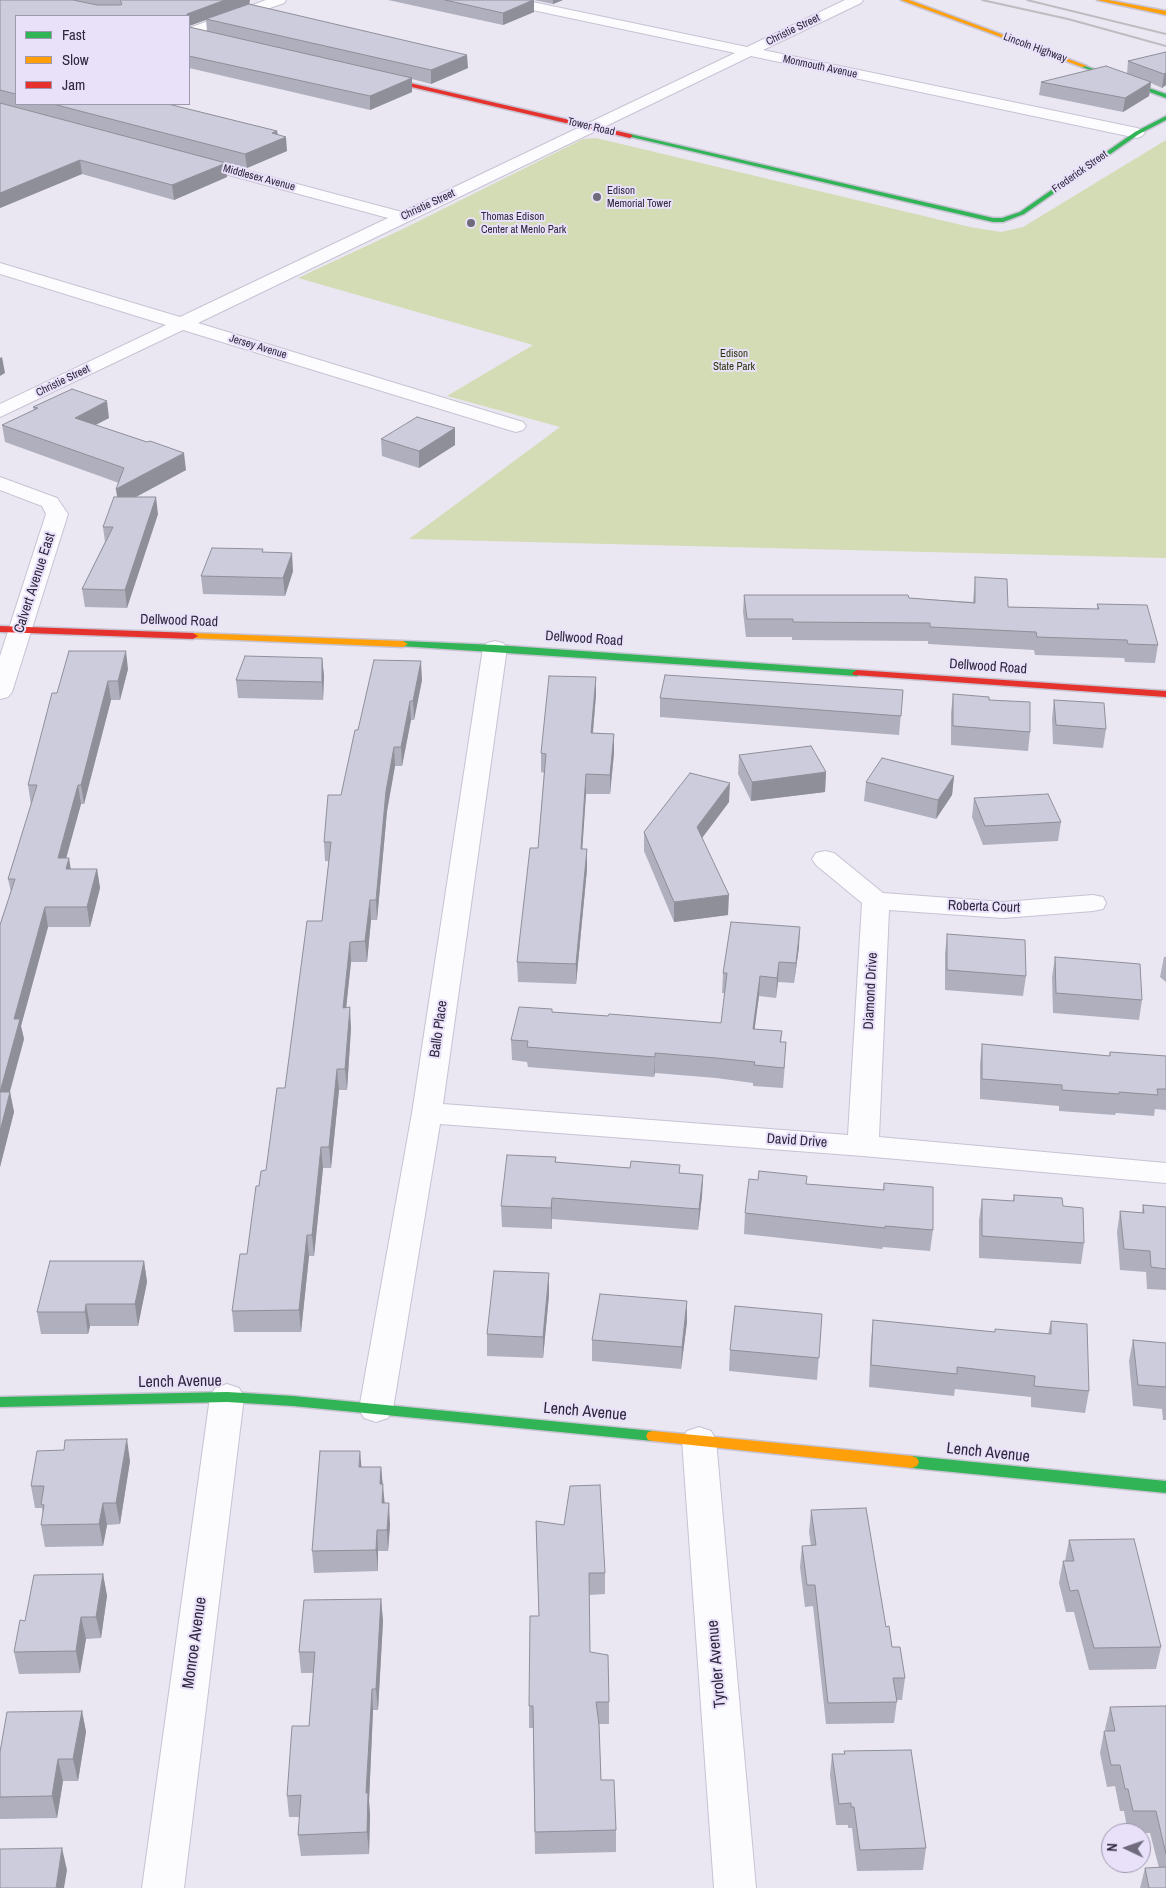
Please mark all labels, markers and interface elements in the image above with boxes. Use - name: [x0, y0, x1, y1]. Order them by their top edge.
- street label: Christie Street: [764, 11, 822, 49]
- legend: [15, 15, 190, 105]
- text: Fast: [62, 24, 85, 45]
- street label: Lincoln Highway: [1001, 30, 1069, 66]
- text: Slow: [62, 49, 89, 70]
- street label: Monmouth Avenue: [782, 53, 858, 81]
- text: Jam: [62, 74, 85, 95]
- street label: Tower Road: [566, 115, 616, 139]
- street label: Frederick Street: [1050, 148, 1110, 196]
- street label: Middlesex Avenue: [222, 162, 296, 194]
- place label: Edison Memorial Tower: [607, 184, 671, 210]
- street label: Christie Street: [399, 187, 457, 223]
- marker: Edison Memorial Tower: [591, 191, 603, 203]
- place label: Thomas Edison Center at Menlo Park: [481, 210, 566, 236]
- marker: Thomas Edison Center at Menlo Park: [465, 217, 477, 229]
- street label: Jersey Avenue: [228, 332, 288, 362]
- park label: Edison State Park: [713, 347, 755, 373]
- street label: Christie Street: [34, 362, 92, 400]
- street label: Calvert Avenue East: [11, 531, 59, 635]
- street label: Dellwood Road: [140, 611, 218, 631]
- street label: Dellwood Road: [545, 628, 623, 650]
- street label: Dellwood Road: [949, 656, 1027, 678]
- street label: Roberta Court: [948, 897, 1020, 917]
- street label: Diamond Drive: [861, 952, 881, 1030]
- street label: Ballo Place: [427, 999, 451, 1059]
- street label: David Drive: [766, 1131, 828, 1151]
- street label: Lench Avenue: [138, 1372, 222, 1392]
- street label: Lench Avenue: [542, 1399, 628, 1425]
- street label: Lench Avenue: [945, 1439, 1031, 1467]
- street label: Monroe Avenue: [179, 1596, 211, 1690]
- street label: Tyroler Avenue: [704, 1619, 730, 1709]
- north arrow: [1101, 1823, 1151, 1873]
- text: N: [1103, 1843, 1121, 1852]

